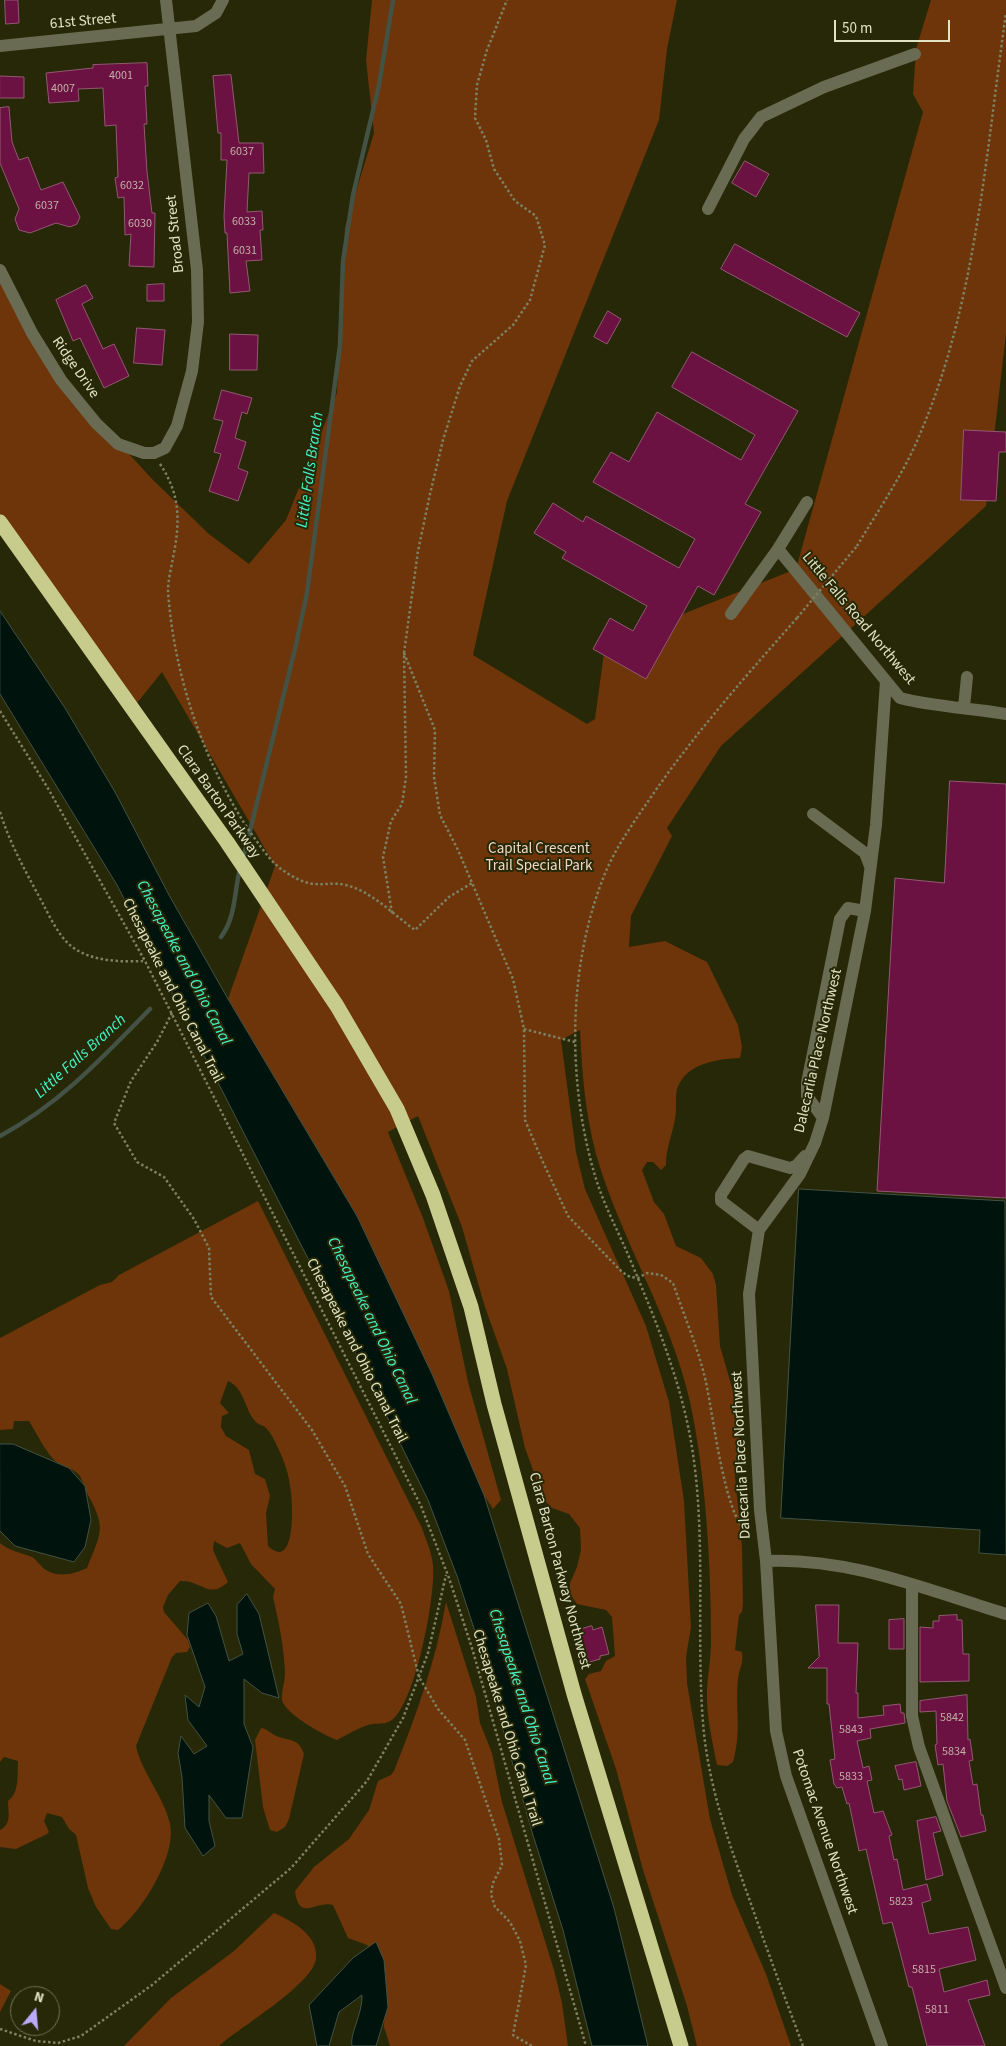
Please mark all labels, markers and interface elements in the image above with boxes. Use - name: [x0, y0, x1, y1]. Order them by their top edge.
- street label: 61st Street: [49, 10, 117, 34]
- scale bar: [836, 10, 952, 42]
- text: 50 m: [842, 18, 872, 39]
- house number: 4001: [109, 69, 133, 83]
- house number: 4007: [51, 82, 75, 96]
- house number: 6037: [230, 145, 254, 159]
- house number: 6032: [120, 179, 144, 193]
- street label: Broad Street: [163, 194, 189, 274]
- house number: 6037: [35, 199, 59, 213]
- house number: 6033: [232, 215, 256, 229]
- house number: 6030: [128, 217, 152, 231]
- house number: 6031: [233, 244, 257, 258]
- street label: Ridge Drive: [47, 334, 103, 402]
- water label: Little Falls Branch: [293, 411, 329, 529]
- street label: Little Falls Road Northwest: [797, 549, 919, 689]
- street label: Clara Barton Parkway: [172, 742, 264, 862]
- park label: Capital Crescent Trail Special Park: [485, 841, 593, 876]
- water label: Chesapeake and Ohio Canal: [131, 877, 235, 1049]
- street label: Chesapeake and Ohio Canal Trail: [118, 896, 226, 1086]
- street label: Dalecarlia Place Northwest: [791, 967, 847, 1135]
- water label: Little Falls Branch: [31, 1011, 131, 1103]
- water label: Chesapeake and Ohio Canal: [322, 1234, 420, 1408]
- street label: Chesapeake and Ohio Canal Trail: [302, 1256, 410, 1446]
- street label: Dalecarlia Place Northwest: [729, 1371, 755, 1539]
- street label: Clara Barton Parkway Northwest: [524, 1471, 594, 1671]
- water label: Chesapeake and Ohio Canal: [483, 1607, 559, 1787]
- street label: Chesapeake and Ohio Canal Trail: [467, 1627, 545, 1829]
- house number: 5842: [940, 1711, 964, 1725]
- house number: 5843: [839, 1723, 863, 1737]
- house number: 5834: [942, 1745, 966, 1759]
- street label: Potomac Avenue Northwest: [787, 1747, 861, 1917]
- house number: 5833: [839, 1770, 863, 1784]
- house number: 5823: [889, 1895, 913, 1909]
- house number: 5815: [912, 1963, 936, 1977]
- north arrow: [10, 1986, 60, 2036]
- text: N: [32, 1987, 46, 2009]
- house number: 5811: [925, 2003, 949, 2017]

